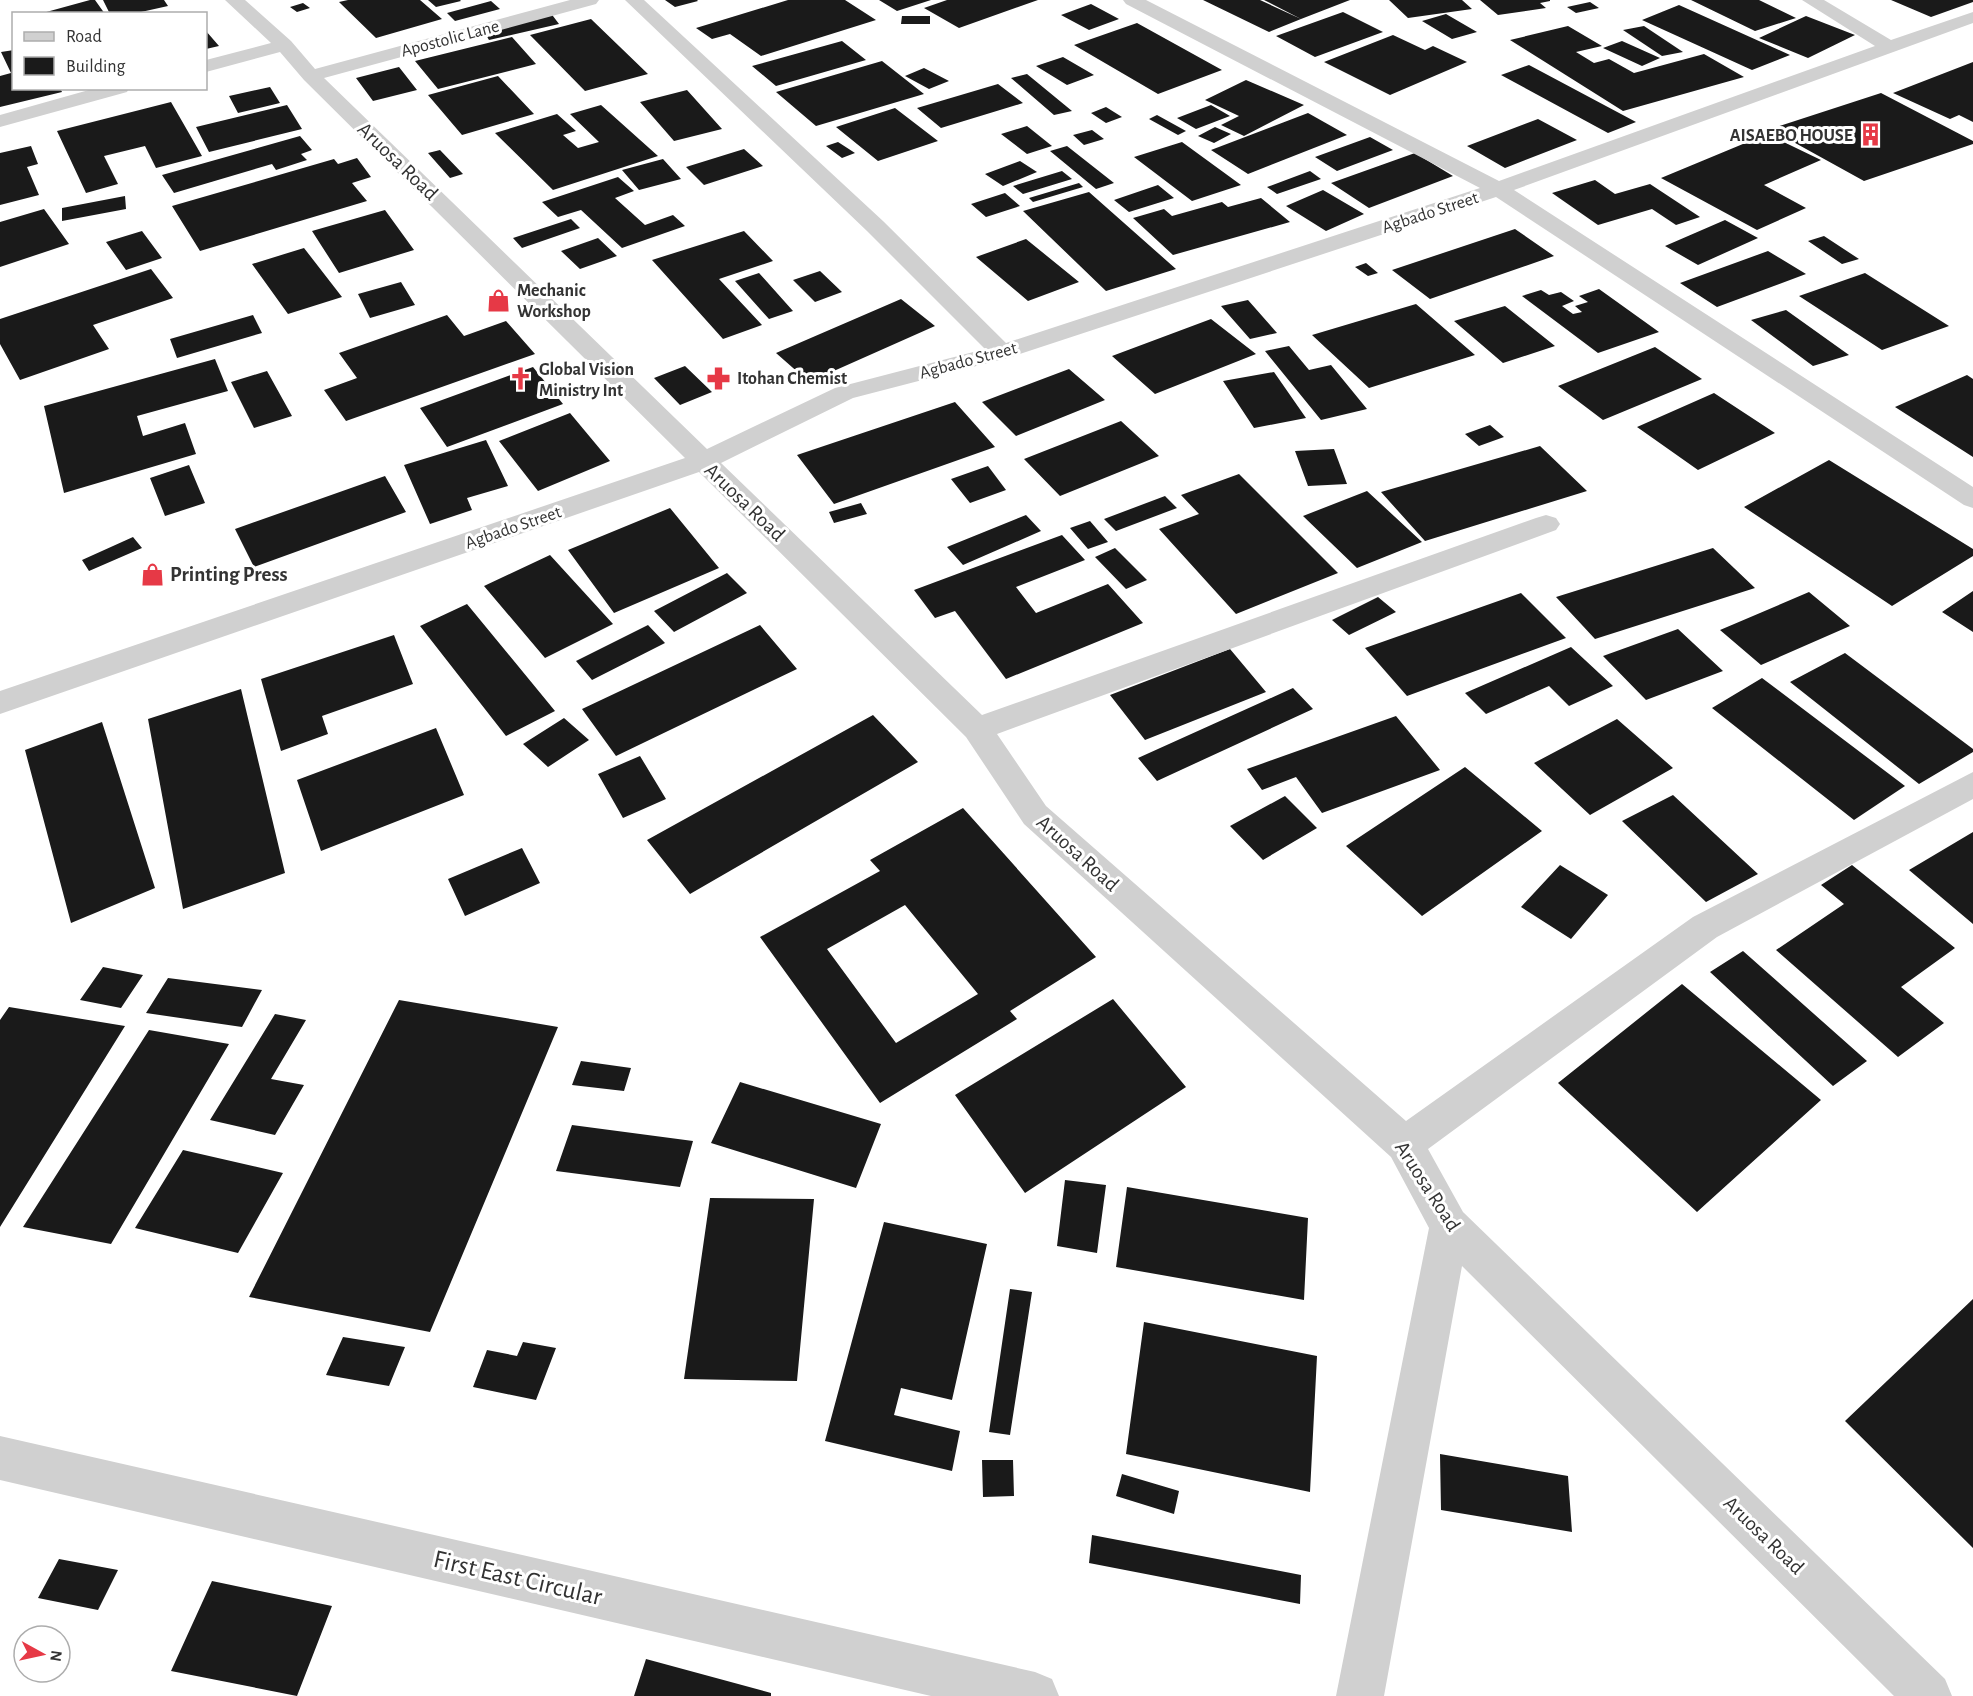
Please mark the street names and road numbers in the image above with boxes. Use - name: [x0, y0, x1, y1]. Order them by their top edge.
- street label: Apostolic Lane: [399, 17, 501, 61]
- street label: Aruosa Road: [354, 118, 442, 205]
- street label: Agbado Street: [1380, 189, 1481, 237]
- street label: Agbado Street: [918, 339, 1019, 383]
- street label: Aruosa Road: [701, 459, 789, 546]
- street label: Agbado Street: [463, 503, 564, 553]
- street label: Aruosa Road: [1033, 811, 1123, 896]
- street label: Aruosa Road: [1391, 1138, 1464, 1235]
- street label: Aruosa Road: [1720, 1492, 1808, 1579]
- street label: First East Circular: [431, 1546, 605, 1610]

